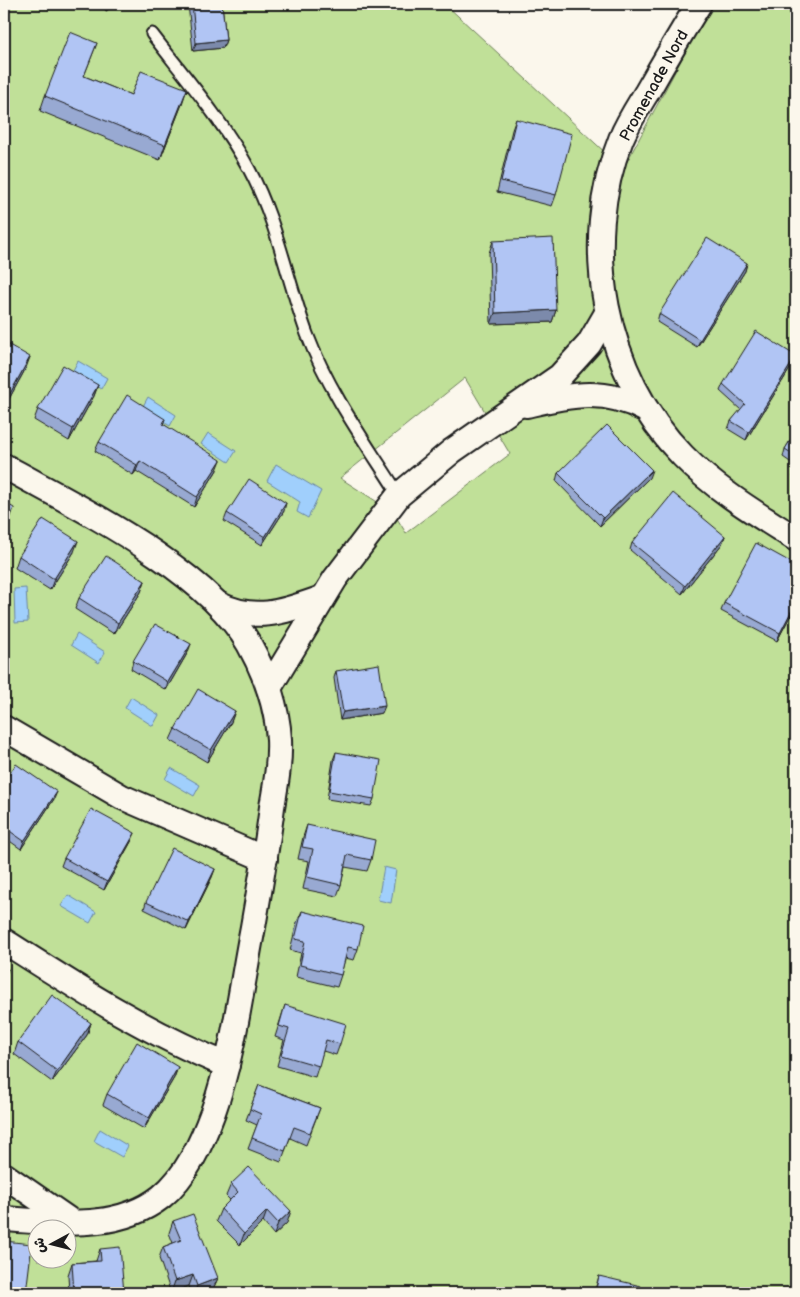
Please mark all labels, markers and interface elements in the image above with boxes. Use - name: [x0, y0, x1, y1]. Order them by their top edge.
- street label: Promenade Nord: [616, 27, 693, 145]
- north arrow: [28, 1220, 78, 1270]
- text: ش: [30, 1237, 49, 1254]

